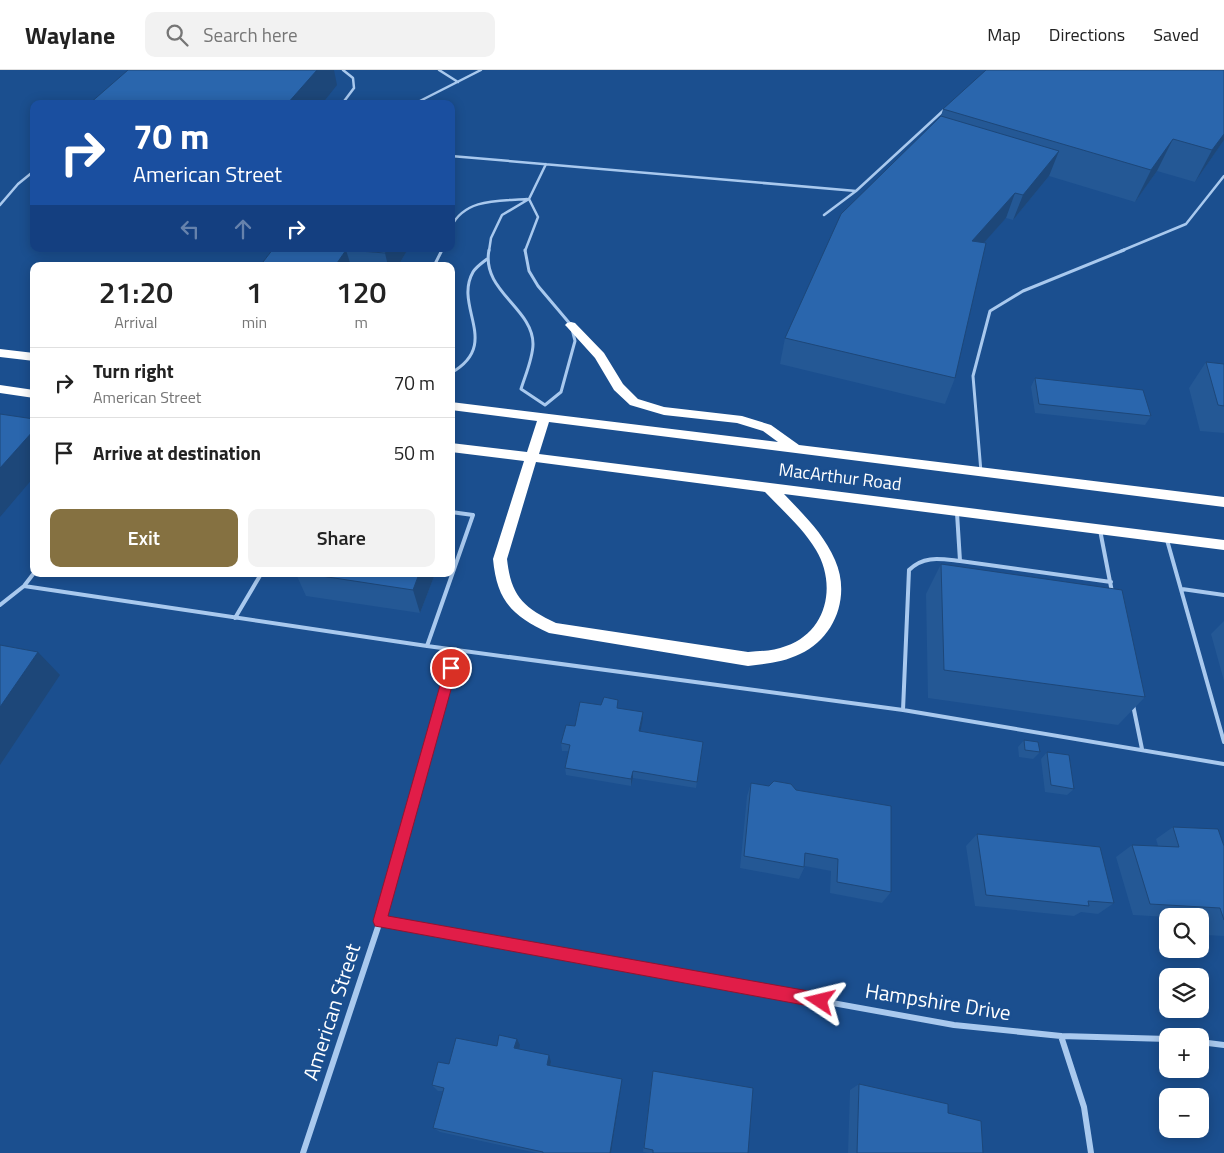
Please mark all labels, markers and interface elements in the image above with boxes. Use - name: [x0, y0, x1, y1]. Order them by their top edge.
- search box: [145, 12, 495, 57]
- text: Waylane: [25, 17, 115, 53]
- text: Search here: [203, 20, 298, 49]
- icon: search: [163, 21, 191, 49]
- text: Map: [987, 21, 1021, 48]
- text: Directions: [1049, 21, 1125, 48]
- text: Saved: [1153, 21, 1199, 48]
- text: 70 m: [133, 109, 209, 163]
- icon: right: [50, 120, 115, 185]
- text: American Street: [133, 157, 282, 191]
- icon: left: [176, 215, 204, 243]
- icon: ahead: [229, 215, 257, 243]
- icon: right: [282, 215, 310, 243]
- text: 21:20: [99, 269, 173, 315]
- text: 1: [246, 269, 263, 315]
- text: 120: [336, 269, 386, 315]
- text: Arrival: [114, 310, 158, 334]
- text: min: [242, 310, 267, 334]
- text: m: [354, 310, 368, 334]
- text: Turn right: [93, 356, 174, 385]
- text: 70 m: [394, 368, 435, 397]
- icon: right: [50, 369, 78, 397]
- text: American Street: [93, 385, 201, 409]
- text: Arrive at destination: [93, 438, 261, 467]
- text: 50 m: [394, 438, 435, 467]
- icon: arrive: [50, 439, 78, 467]
- street label: MacArthur Road: [777, 456, 903, 497]
- button: Exit: [50, 509, 238, 567]
- button: Share: [248, 509, 435, 567]
- pin: [430, 647, 472, 689]
- icon: arrive: [437, 654, 465, 682]
- map controls: [1159, 908, 1209, 1138]
- button: search: [1159, 908, 1209, 958]
- street label: American Street: [294, 939, 368, 1084]
- button: layers: [1159, 968, 1209, 1018]
- position arrow: [793, 974, 845, 1026]
- street label: Hampshire Drive: [863, 974, 1013, 1028]
- button: +: [1159, 1028, 1209, 1078]
- button: −: [1159, 1088, 1209, 1138]

